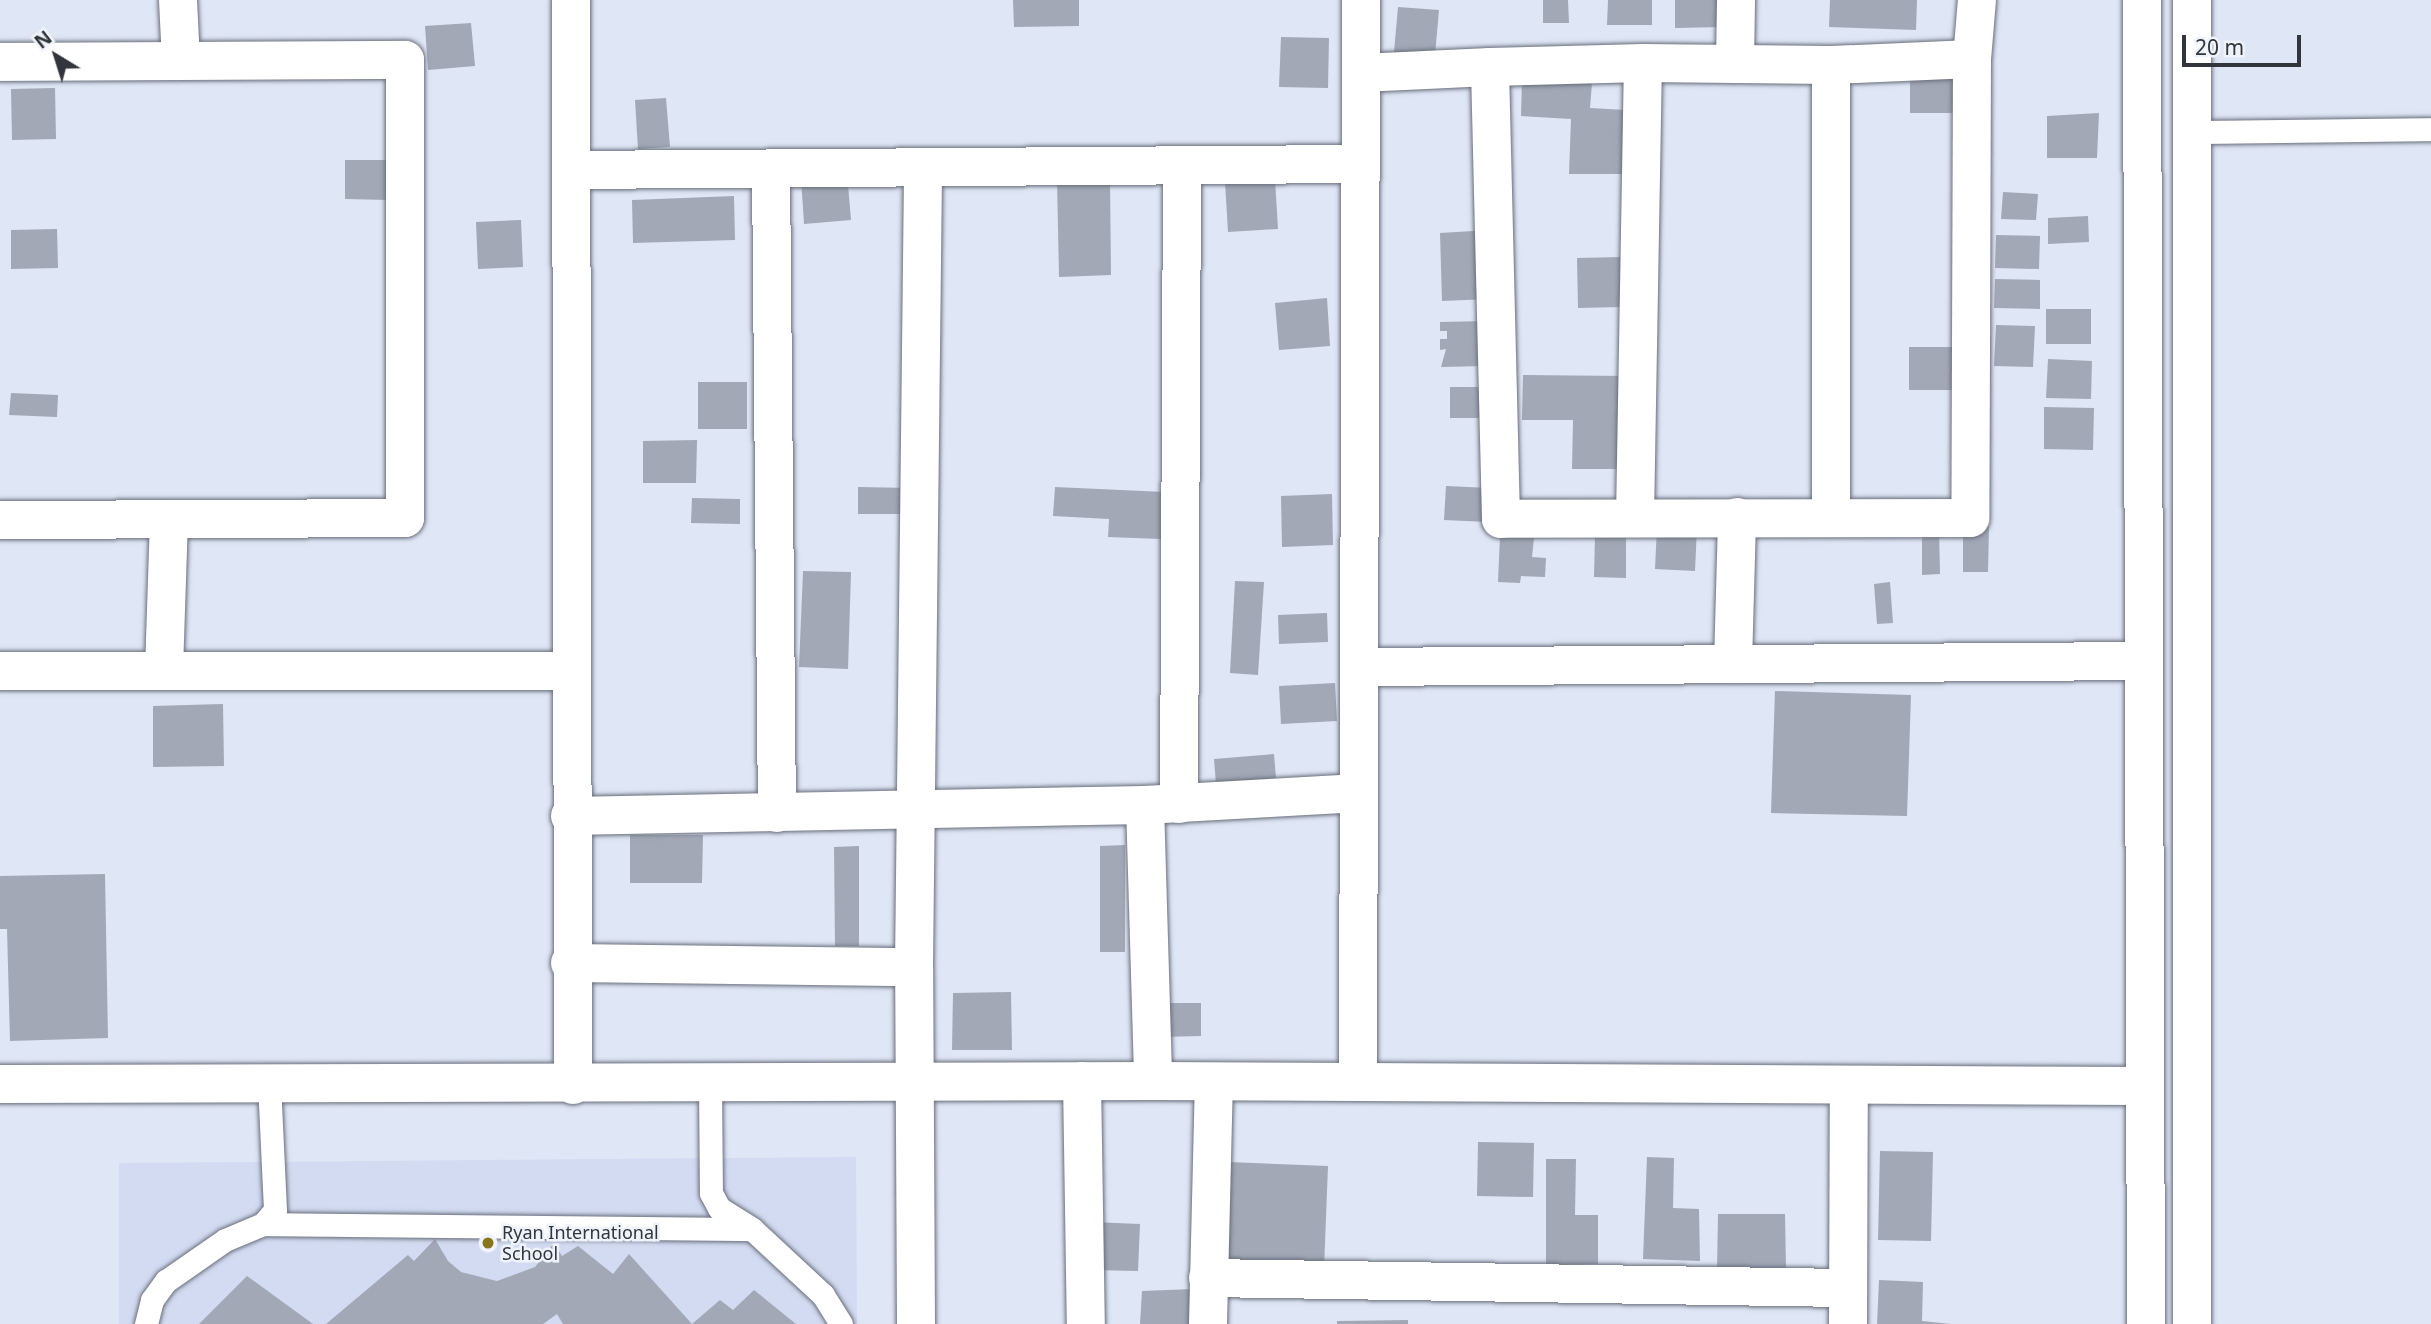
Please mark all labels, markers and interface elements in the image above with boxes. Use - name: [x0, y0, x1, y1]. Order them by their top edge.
- north arrow: [21, 21, 91, 91]
- scale bar: [2186, 21, 2305, 65]
- text: N: [29, 24, 57, 54]
- text: 20 m: [2195, 33, 2244, 61]
- place label: Ryan International School: [502, 1222, 659, 1264]
- marker: Ryan International School: [480, 1235, 496, 1251]

